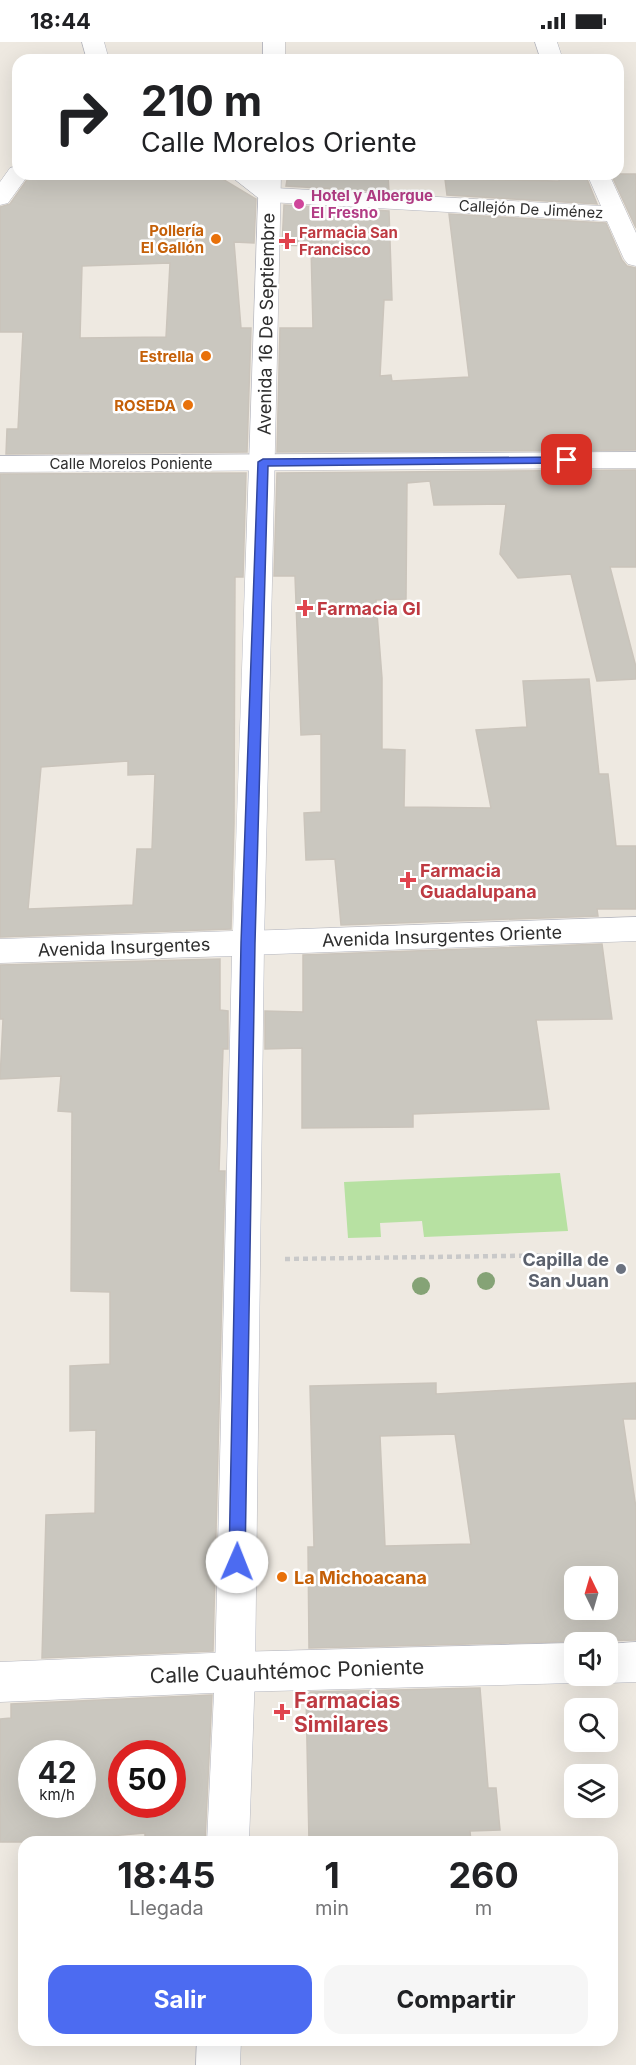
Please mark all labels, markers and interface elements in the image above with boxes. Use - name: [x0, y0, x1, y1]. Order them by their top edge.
- text: 18:44: [30, 8, 91, 34]
- text: 210 m: [141, 75, 262, 126]
- icon: right: [42, 78, 120, 156]
- text: Calle Morelos Oriente: [141, 126, 417, 159]
- place label: Hotel y Albergue El Fresno: [311, 186, 433, 222]
- street label: Callejón De Jiménez: [458, 196, 604, 222]
- marker: Hotel y Albergue El Fresno: [292, 197, 306, 211]
- street label: Avenida 16 De Septiembre: [254, 213, 278, 435]
- place label: Pollería El Gallón: [141, 221, 204, 257]
- place label: Farmacia San Francisco: [299, 223, 398, 259]
- marker: Pollería El Gallón: [209, 232, 223, 246]
- marker: Farmacia San Francisco: [280, 234, 294, 248]
- place label: Estrella: [139, 347, 194, 366]
- marker: Estrella: [199, 349, 213, 363]
- place label: ROSEDA: [114, 396, 176, 415]
- marker: ROSEDA: [181, 398, 195, 412]
- pin: [541, 434, 592, 485]
- icon: arrive: [550, 443, 583, 476]
- street label: Calle Morelos Poniente: [49, 454, 213, 473]
- place label: Farmacia GI: [317, 598, 421, 619]
- marker: Farmacia GI: [298, 601, 312, 615]
- place label: Farmacia Guadalupana: [420, 860, 537, 902]
- marker: Farmacia Guadalupana: [401, 873, 415, 887]
- street label: Avenida Insurgentes Oriente: [322, 921, 562, 951]
- street label: Avenida Insurgentes: [37, 933, 211, 961]
- place label: Capilla de San Juan: [522, 1249, 609, 1291]
- marker: Capilla de San Juan: [614, 1262, 628, 1276]
- position arrow: [205, 1530, 269, 1594]
- north arrow: [564, 1566, 618, 1620]
- map controls: [564, 1566, 618, 1818]
- place label: La Michoacana: [294, 1567, 427, 1588]
- marker: La Michoacana: [275, 1570, 289, 1584]
- button: sound: [564, 1632, 618, 1686]
- street label: Calle Cuauhtémoc Poniente: [149, 1654, 425, 1688]
- place label: Farmacias Similares: [294, 1688, 400, 1737]
- button: search: [564, 1698, 618, 1752]
- marker: Farmacias Similares: [275, 1705, 289, 1719]
- speed limit sign: 50: [108, 1740, 186, 1818]
- text: 42: [37, 1754, 77, 1790]
- button: layers: [564, 1764, 618, 1818]
- text: km/h: [39, 1785, 75, 1804]
- text: 18:45: [117, 1853, 216, 1897]
- text: 1: [324, 1853, 340, 1897]
- text: 260: [448, 1853, 519, 1897]
- text: Llegada: [129, 1896, 204, 1920]
- text: min: [315, 1896, 349, 1920]
- text: m: [475, 1896, 492, 1920]
- button: Salir: [48, 1965, 312, 2034]
- button: Compartir: [324, 1965, 588, 2034]

